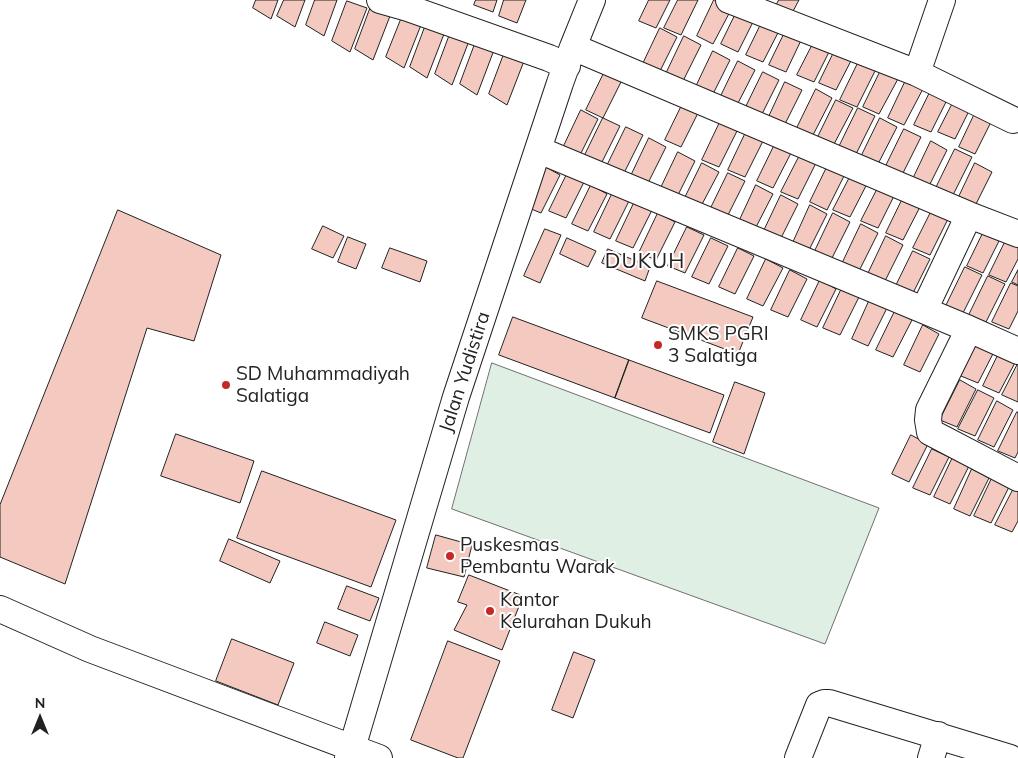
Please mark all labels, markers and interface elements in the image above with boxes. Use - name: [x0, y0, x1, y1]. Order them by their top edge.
- district label: DUKUH: [604, 249, 686, 275]
- street label: Jalan Yudistira: [435, 309, 495, 435]
- place label: SMKS PGRI 3 Salatiga: [668, 323, 769, 367]
- marker: SMKS PGRI 3 Salatiga: [652, 339, 664, 351]
- place label: SD Muhammadiyah Salatiga: [236, 363, 410, 407]
- marker: SD Muhammadiyah Salatiga: [220, 379, 232, 391]
- place label: Puskesmas Pembantu Warak: [460, 534, 615, 578]
- marker: Puskesmas Pembantu Warak: [444, 550, 456, 562]
- place label: Kantor Kelurahan Dukuh: [500, 589, 652, 633]
- marker: Kantor Kelurahan Dukuh: [484, 605, 496, 617]
- north arrow: [15, 693, 65, 743]
- text: N: [35, 694, 45, 712]

